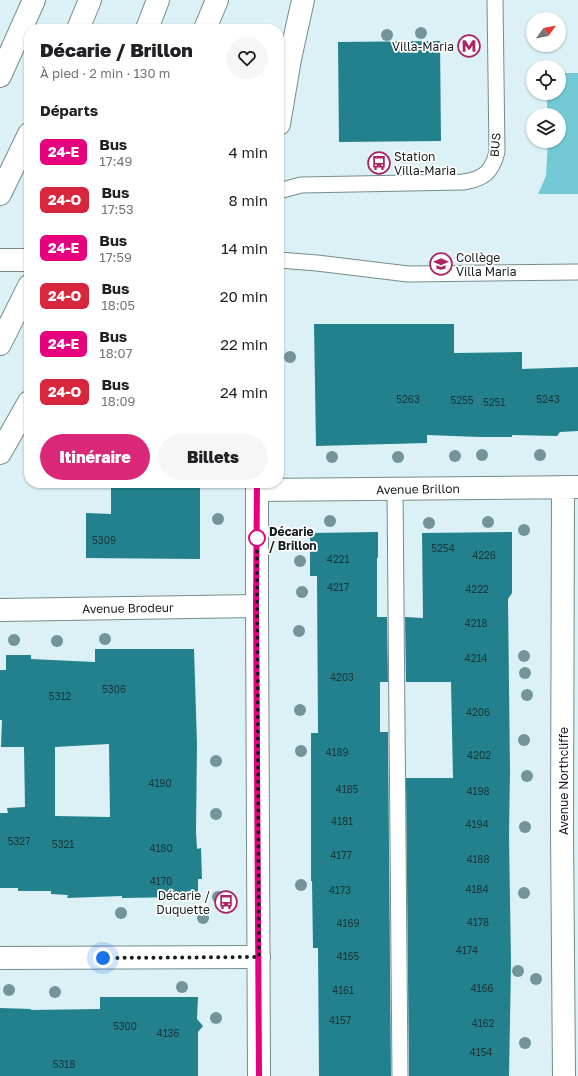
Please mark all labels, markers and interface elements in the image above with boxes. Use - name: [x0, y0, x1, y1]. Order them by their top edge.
- north arrow: [526, 12, 566, 52]
- map controls: [526, 12, 566, 148]
- metro station icon: Villa-Maria: [456, 33, 482, 59]
- button: heart: [226, 37, 268, 79]
- text: Décarie / Brillon: [40, 38, 193, 61]
- place label: Villa-Maria: [392, 39, 454, 54]
- button: locate: [526, 60, 566, 100]
- text: À pied · 2 min · 130 m: [40, 65, 170, 81]
- text: Départs: [40, 101, 98, 119]
- button: layers: [526, 108, 566, 148]
- street label: BUS: [486, 132, 504, 158]
- text: Bus: [99, 135, 127, 153]
- text: 24-E: [48, 143, 79, 160]
- text: 4 min: [229, 143, 268, 161]
- place label: Station Villa-Maria: [394, 149, 456, 178]
- bus stop icon: Station Villa-Maria: [366, 150, 392, 176]
- text: 17:49: [99, 153, 132, 169]
- text: Bus: [101, 183, 129, 201]
- text: 24-O: [48, 191, 81, 208]
- text: 8 min: [229, 191, 268, 209]
- text: 17:53: [101, 201, 134, 217]
- text: Bus: [99, 231, 127, 249]
- text: 24-E: [48, 239, 79, 256]
- text: 14 min: [221, 239, 268, 257]
- text: 17:59: [99, 249, 132, 265]
- place label: Collège Villa Maria: [456, 250, 517, 279]
- school or university icon: Collège Villa Maria: [428, 251, 454, 277]
- text: Bus: [101, 279, 129, 297]
- text: 24-O: [48, 287, 81, 304]
- text: 20 min: [220, 287, 268, 305]
- text: 18:05: [101, 297, 135, 313]
- text: Bus: [99, 327, 127, 345]
- text: 24-E: [48, 335, 79, 352]
- text: 22 min: [220, 335, 268, 353]
- text: 18:07: [99, 345, 132, 361]
- text: Bus: [101, 375, 129, 393]
- text: 24-O: [48, 383, 81, 400]
- text: 24 min: [220, 383, 268, 401]
- text: 18:09: [101, 393, 135, 409]
- house number: 5263: [396, 393, 420, 405]
- house number: 5243: [536, 393, 560, 405]
- house number: 5255: [450, 394, 474, 406]
- house number: 5251: [483, 396, 505, 408]
- button: Itinéraire: [40, 434, 150, 480]
- button: Billets: [158, 434, 268, 480]
- street label: Avenue Brillon: [376, 481, 460, 497]
- place label: Décarie / Brillon: [269, 524, 317, 553]
- marker: Décarie / Brillon: [248, 529, 266, 547]
- house number: 5309: [92, 534, 116, 546]
- house number: 5254: [431, 542, 455, 554]
- house number: 4226: [472, 549, 496, 561]
- house number: 4221: [327, 553, 349, 565]
- house number: 4217: [327, 581, 349, 593]
- house number: 4222: [465, 583, 489, 595]
- street label: Avenue Brodeur: [82, 600, 174, 616]
- house number: 4218: [465, 617, 487, 629]
- house number: 4214: [465, 652, 487, 664]
- house number: 4203: [330, 671, 354, 683]
- house number: 5306: [102, 683, 126, 695]
- house number: 5312: [49, 690, 71, 702]
- house number: 4206: [466, 706, 490, 718]
- street label: Avenue Northcliffe: [556, 727, 571, 835]
- house number: 4189: [325, 746, 349, 758]
- house number: 4202: [467, 749, 491, 761]
- house number: 4190: [148, 777, 172, 789]
- house number: 4185: [336, 783, 359, 795]
- house number: 4198: [466, 785, 490, 797]
- house number: 4181: [331, 815, 353, 827]
- house number: 4194: [465, 818, 489, 830]
- house number: 5327: [8, 835, 30, 847]
- house number: 5321: [52, 838, 74, 850]
- house number: 4180: [149, 842, 173, 854]
- house number: 4177: [330, 849, 352, 861]
- house number: 4188: [466, 853, 490, 865]
- house number: 4170: [150, 875, 172, 887]
- house number: 4184: [465, 883, 489, 895]
- house number: 4173: [329, 884, 351, 896]
- place label: Décarie / Duquette: [156, 888, 210, 917]
- bus stop icon: Décarie / Duquette: [213, 889, 239, 915]
- house number: 4178: [467, 916, 489, 928]
- house number: 4169: [336, 917, 360, 929]
- house number: 4174: [456, 944, 478, 956]
- your location: [93, 948, 113, 968]
- house number: 4165: [337, 950, 360, 962]
- house number: 4166: [470, 982, 494, 994]
- house number: 4161: [332, 984, 354, 996]
- house number: 4157: [329, 1014, 351, 1026]
- house number: 4162: [472, 1017, 495, 1029]
- house number: 5300: [113, 1020, 137, 1032]
- house number: 4136: [157, 1027, 179, 1039]
- house number: 4154: [470, 1046, 492, 1058]
- house number: 5318: [53, 1058, 75, 1070]

